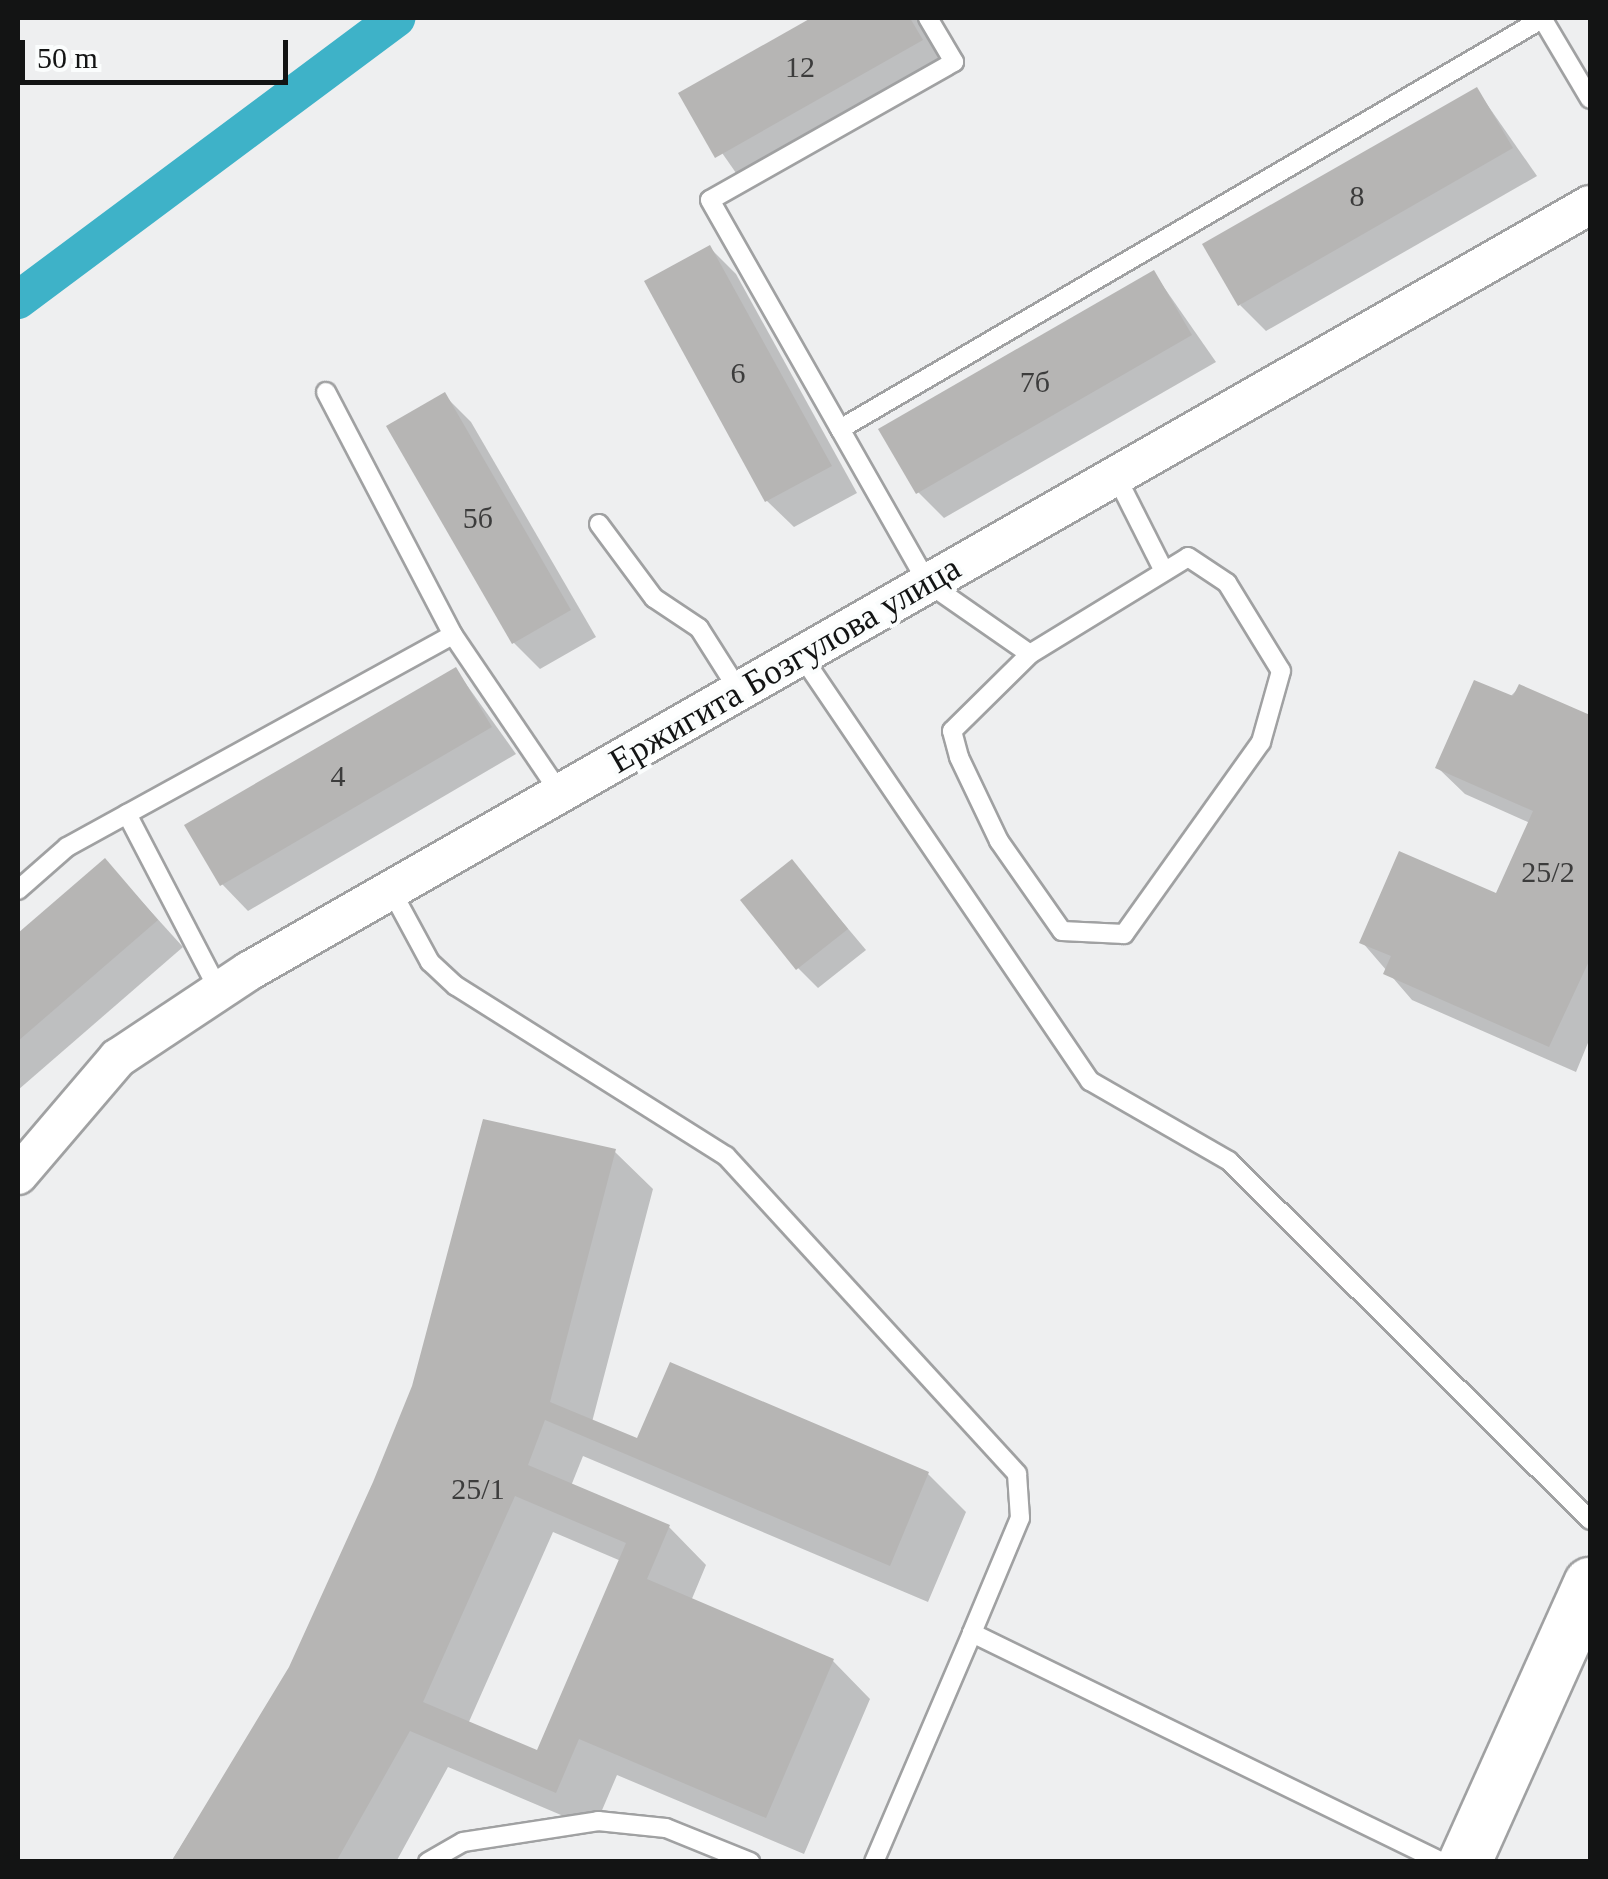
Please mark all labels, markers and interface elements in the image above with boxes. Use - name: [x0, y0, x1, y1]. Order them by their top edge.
- scale bar: [25, 20, 292, 82]
- text: 50 m: [37, 41, 98, 74]
- house number: 12: [785, 49, 815, 85]
- house number: 8: [1350, 178, 1364, 214]
- house number: 6: [730, 355, 746, 391]
- house number: 7б: [1020, 364, 1050, 400]
- house number: 5б: [463, 500, 493, 536]
- street label: Ержигита Бозгулова улица: [602, 547, 968, 783]
- house number: 4: [330, 758, 346, 794]
- house number: 25/2: [1521, 854, 1575, 890]
- house number: 25/1: [451, 1471, 505, 1507]

